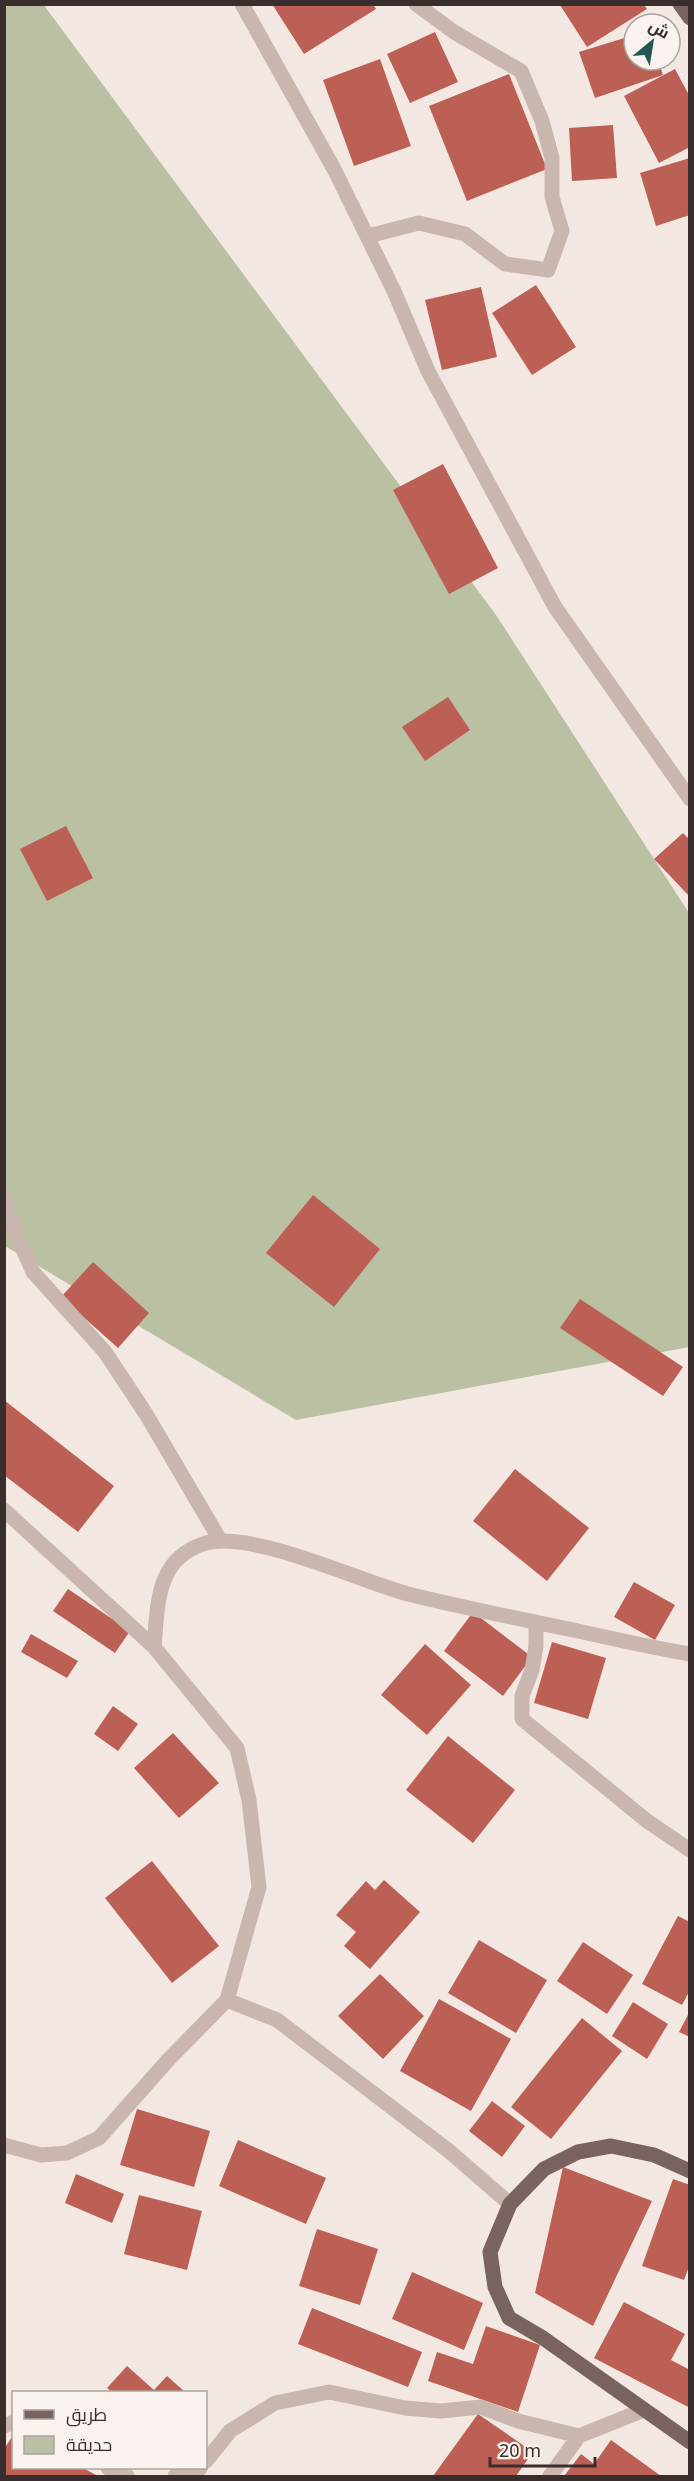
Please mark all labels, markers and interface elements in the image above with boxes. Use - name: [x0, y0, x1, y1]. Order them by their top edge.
- north arrow: [622, 12, 682, 72]
- text: ش: [645, 14, 674, 44]
- legend: [12, 2391, 207, 2469]
- text: طريق: [66, 2402, 107, 2427]
- scale bar: [490, 2430, 595, 2468]
- text: حديقة: [66, 2432, 112, 2456]
- text: 20 m: [499, 2438, 541, 2462]

